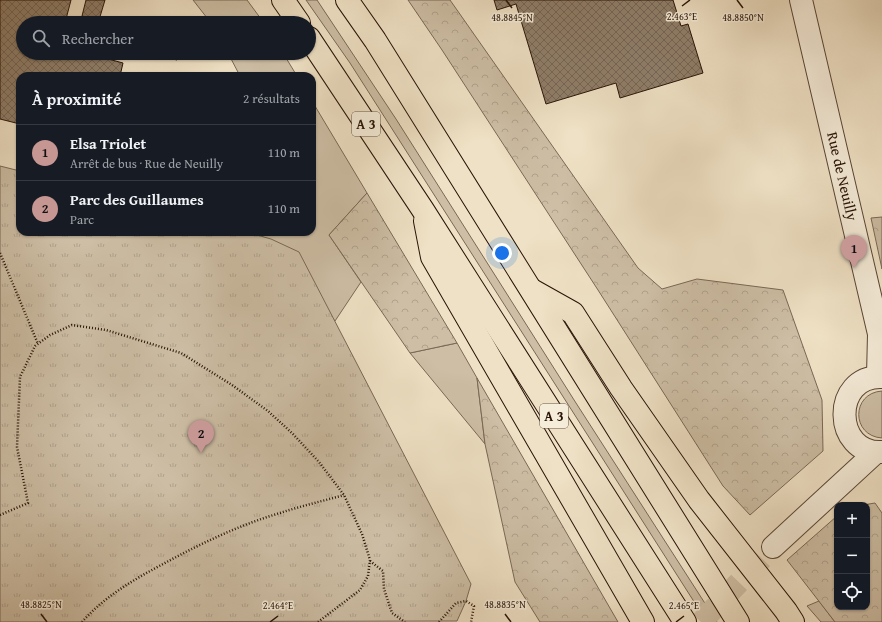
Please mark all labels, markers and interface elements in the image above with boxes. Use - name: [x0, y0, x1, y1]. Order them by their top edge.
- text: 2.463°E: [667, 9, 697, 24]
- text: 48.8845°N: [491, 10, 533, 25]
- text: 48.8850°N: [722, 10, 764, 25]
- search box: [16, 16, 316, 60]
- icon: search: [30, 27, 52, 49]
- text: Rechercher: [62, 28, 134, 49]
- text: À proximité: [32, 86, 121, 111]
- text: 2 résultats: [243, 89, 300, 108]
- road number: A 3: [352, 112, 380, 136]
- street label: Rue de Neuilly: [822, 130, 863, 223]
- text: Elsa Triolet: [70, 133, 146, 154]
- text: 1: [42, 143, 48, 162]
- text: 110 m: [268, 143, 300, 162]
- text: Arrêt de bus · Rue de Neuilly: [70, 154, 223, 173]
- text: Parc des Guillaumes: [70, 189, 204, 210]
- text: 2: [42, 199, 48, 218]
- text: 110 m: [268, 199, 300, 218]
- text: Parc: [70, 210, 94, 229]
- pin: 1: [841, 235, 867, 268]
- your location: [492, 243, 512, 263]
- road number: A 3: [540, 404, 568, 428]
- pin: 2: [188, 420, 214, 453]
- map controls: [834, 502, 870, 610]
- button: +: [834, 502, 870, 538]
- button: −: [834, 538, 870, 574]
- button: locate: [834, 574, 870, 610]
- text: 48.8825°N: [20, 597, 62, 612]
- text: 48.8835°N: [484, 597, 526, 612]
- text: 2.464°E: [263, 598, 293, 613]
- text: 2.465°E: [669, 598, 699, 613]

